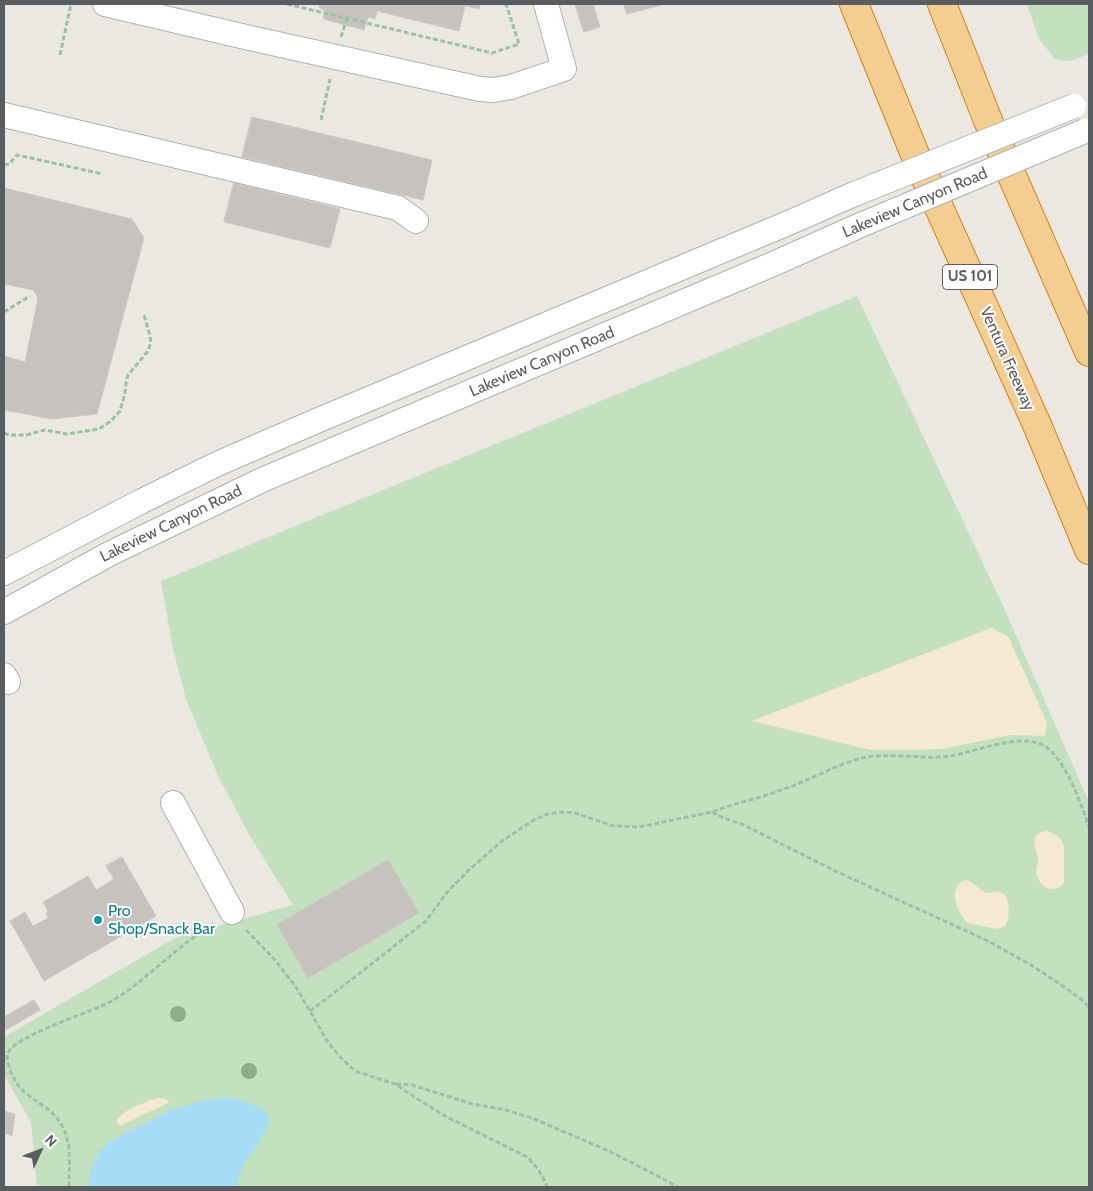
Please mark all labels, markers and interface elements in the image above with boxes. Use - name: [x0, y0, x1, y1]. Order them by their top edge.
- street label: Lakeview Canyon Road: [840, 164, 990, 242]
- road number: US 101: [942, 264, 998, 290]
- street label: Ventura Freeway: [976, 304, 1038, 414]
- street label: Lakeview Canyon Road: [467, 323, 617, 401]
- street label: Lakeview Canyon Road: [97, 481, 245, 567]
- place label: Pro Shop/Snack Bar: [108, 901, 215, 939]
- marker: Pro Shop/Snack Bar: [92, 914, 104, 926]
- north arrow: [15, 1126, 65, 1176]
- text: N: [41, 1131, 61, 1151]

